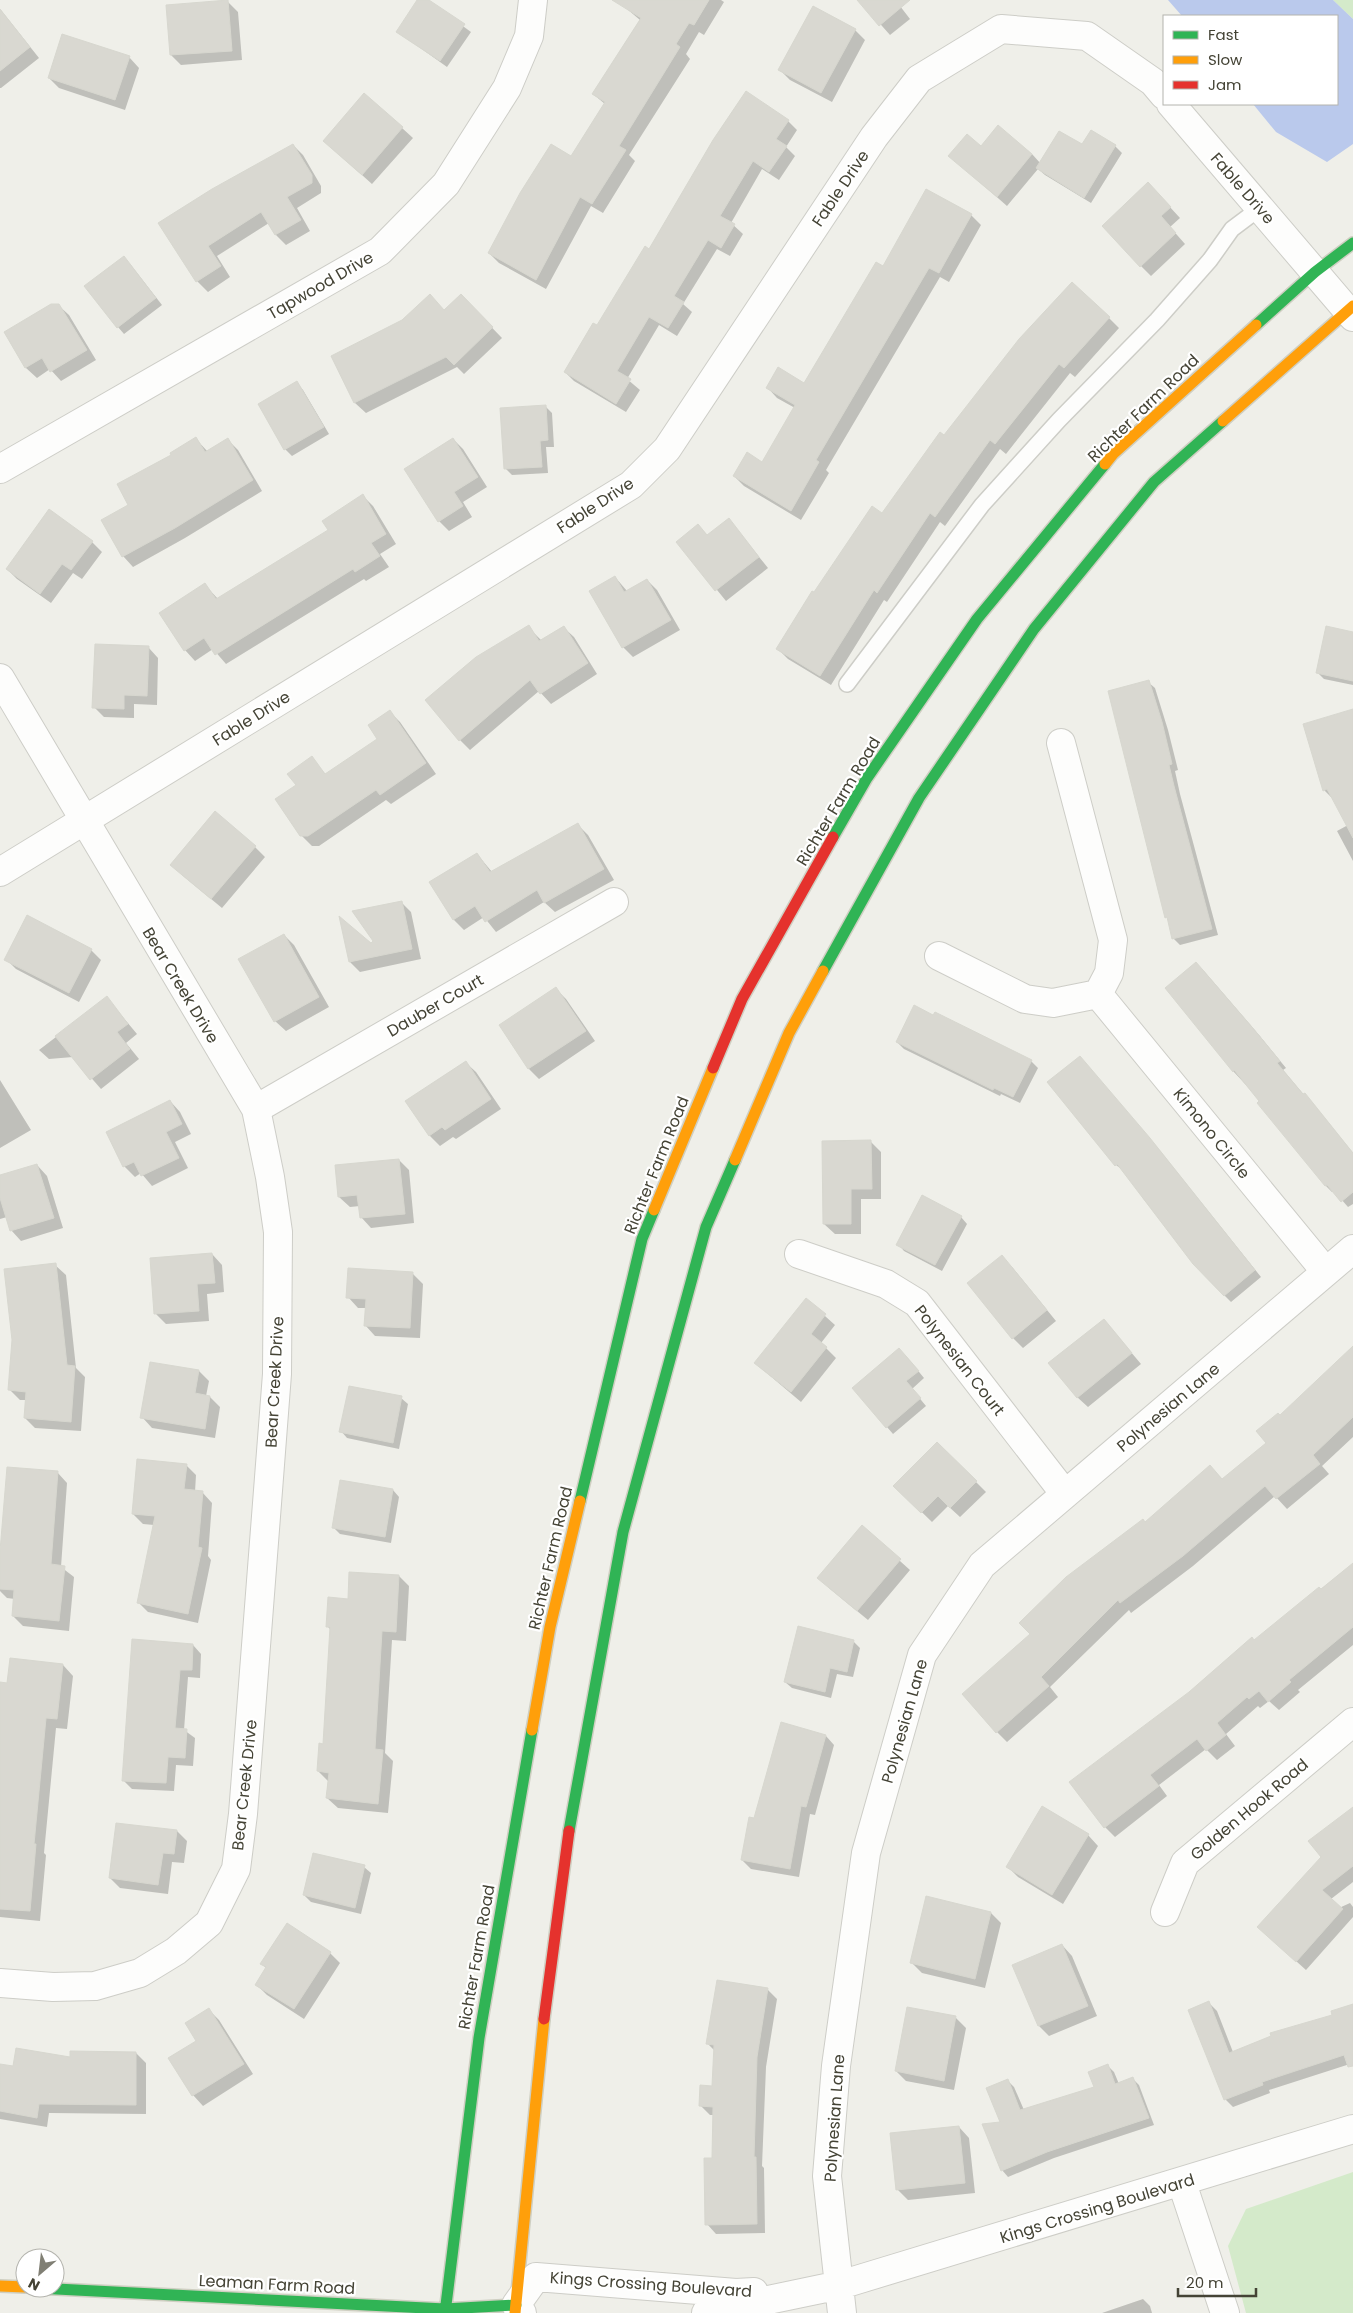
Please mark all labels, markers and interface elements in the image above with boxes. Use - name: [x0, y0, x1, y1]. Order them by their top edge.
- legend: [1163, 15, 1338, 105]
- text: Fast: [1208, 24, 1239, 45]
- text: Slow: [1208, 49, 1243, 70]
- text: Jam: [1208, 74, 1242, 95]
- street label: Fable Drive: [806, 145, 875, 231]
- street label: Fable Drive: [1205, 148, 1280, 229]
- street label: Tapwood Drive: [263, 246, 378, 325]
- street label: Richter Farm Road: [1083, 349, 1204, 468]
- street label: Fable Drive: [552, 472, 638, 539]
- street label: Fable Drive: [208, 685, 295, 751]
- street label: Richter Farm Road: [791, 732, 886, 870]
- street label: Bear Creek Drive: [137, 923, 224, 1048]
- street label: Dauber Court: [383, 968, 488, 1042]
- street label: Kimono Circle: [1168, 1083, 1255, 1184]
- street label: Richter Farm Road: [618, 1093, 695, 1238]
- street label: Polynesian Court: [909, 1300, 1010, 1421]
- street label: Bear Creek Drive: [260, 1316, 289, 1448]
- street label: Polynesian Lane: [1112, 1357, 1225, 1457]
- street label: Richter Farm Road: [523, 1484, 578, 1632]
- street label: Polynesian Lane: [876, 1656, 933, 1786]
- street label: Bear Creek Drive: [226, 1718, 263, 1852]
- street label: Golden Hook Road: [1185, 1753, 1313, 1866]
- street label: Richter Farm Road: [452, 1883, 501, 2031]
- street label: Polynesian Lane: [819, 2053, 850, 2183]
- street label: Kings Crossing Boulevard: [997, 2168, 1197, 2249]
- north arrow: [15, 2248, 65, 2298]
- street label: Kings Crossing Boulevard: [549, 2266, 753, 2303]
- scale bar: [1178, 2266, 1256, 2298]
- street label: Leaman Farm Road: [198, 2269, 356, 2300]
- text: 20 m: [1186, 2272, 1224, 2293]
- text: N: [25, 2273, 43, 2296]

